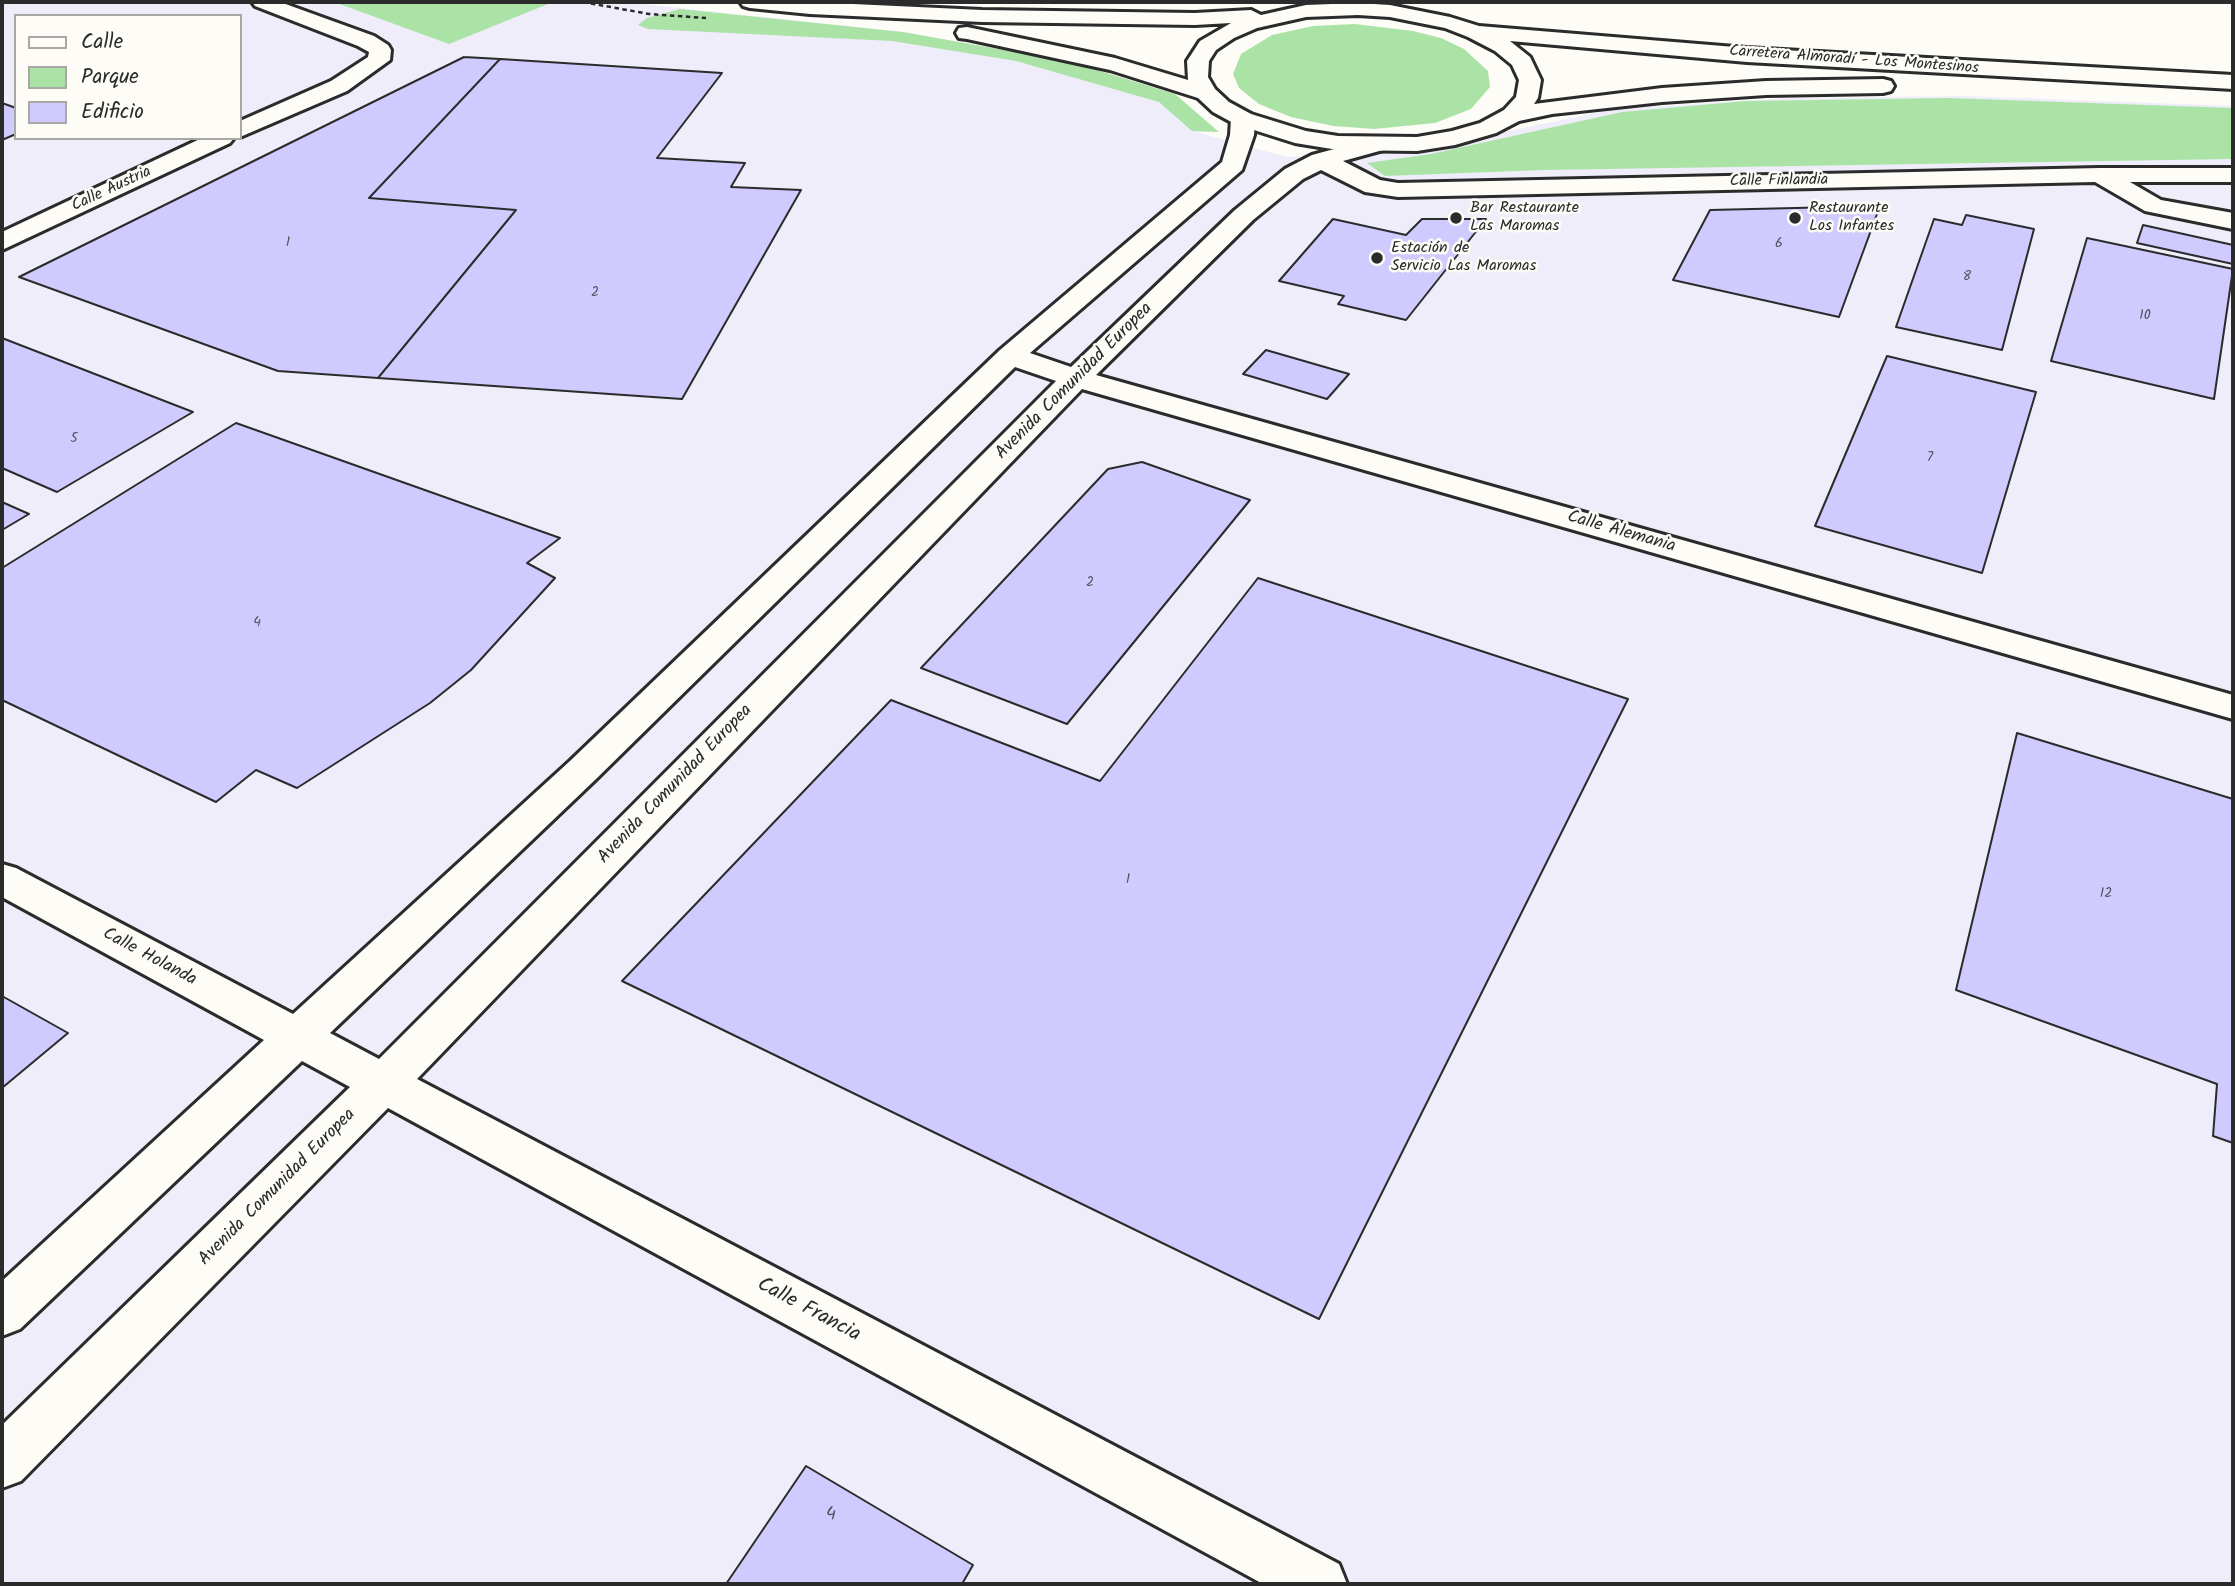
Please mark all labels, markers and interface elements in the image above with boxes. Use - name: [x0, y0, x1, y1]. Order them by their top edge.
- legend: [14, 14, 242, 140]
- text: Calle: [81, 26, 123, 59]
- street label: Carretera Almoradí - Los Montesinos: [1729, 43, 1979, 79]
- text: Parque: [81, 61, 139, 94]
- text: Edificio: [81, 96, 144, 129]
- street label: Calle Austria: [69, 163, 155, 217]
- street label: Calle Finlandia: [1730, 172, 1828, 192]
- place label: Bar Restaurante Las Maromas: [1470, 199, 1579, 237]
- place label: Restaurante Los Infantes: [1809, 199, 1894, 237]
- marker: Bar Restaurante Las Maromas: [1448, 210, 1464, 226]
- marker: Restaurante Los Infantes: [1787, 210, 1803, 226]
- house number: 1: [286, 236, 290, 252]
- house number: 6: [1775, 237, 1783, 253]
- place label: Estación de Servicio Las Maromas: [1391, 239, 1536, 277]
- marker: Estación de Servicio Las Maromas: [1369, 250, 1385, 266]
- house number: 8: [1963, 270, 1971, 286]
- house number: 2: [591, 286, 599, 302]
- street label: Avenida Comunidad Europea: [992, 299, 1158, 465]
- house number: 10: [2139, 309, 2151, 325]
- house number: 5: [70, 432, 78, 448]
- house number: 7: [1927, 451, 1933, 467]
- street label: Calle Alemania: [1564, 507, 1678, 559]
- house number: 2: [1086, 576, 1094, 592]
- house number: 4: [253, 616, 261, 632]
- street label: Avenida Comunidad Europea: [594, 701, 758, 869]
- house number: 1: [1126, 873, 1130, 889]
- house number: 12: [2100, 887, 2112, 903]
- street label: Calle Holanda: [98, 924, 200, 992]
- street label: Avenida Comunidad Europea: [195, 1105, 361, 1271]
- street label: Calle Francia: [752, 1273, 864, 1349]
- house number: 4: [826, 1505, 836, 1527]

